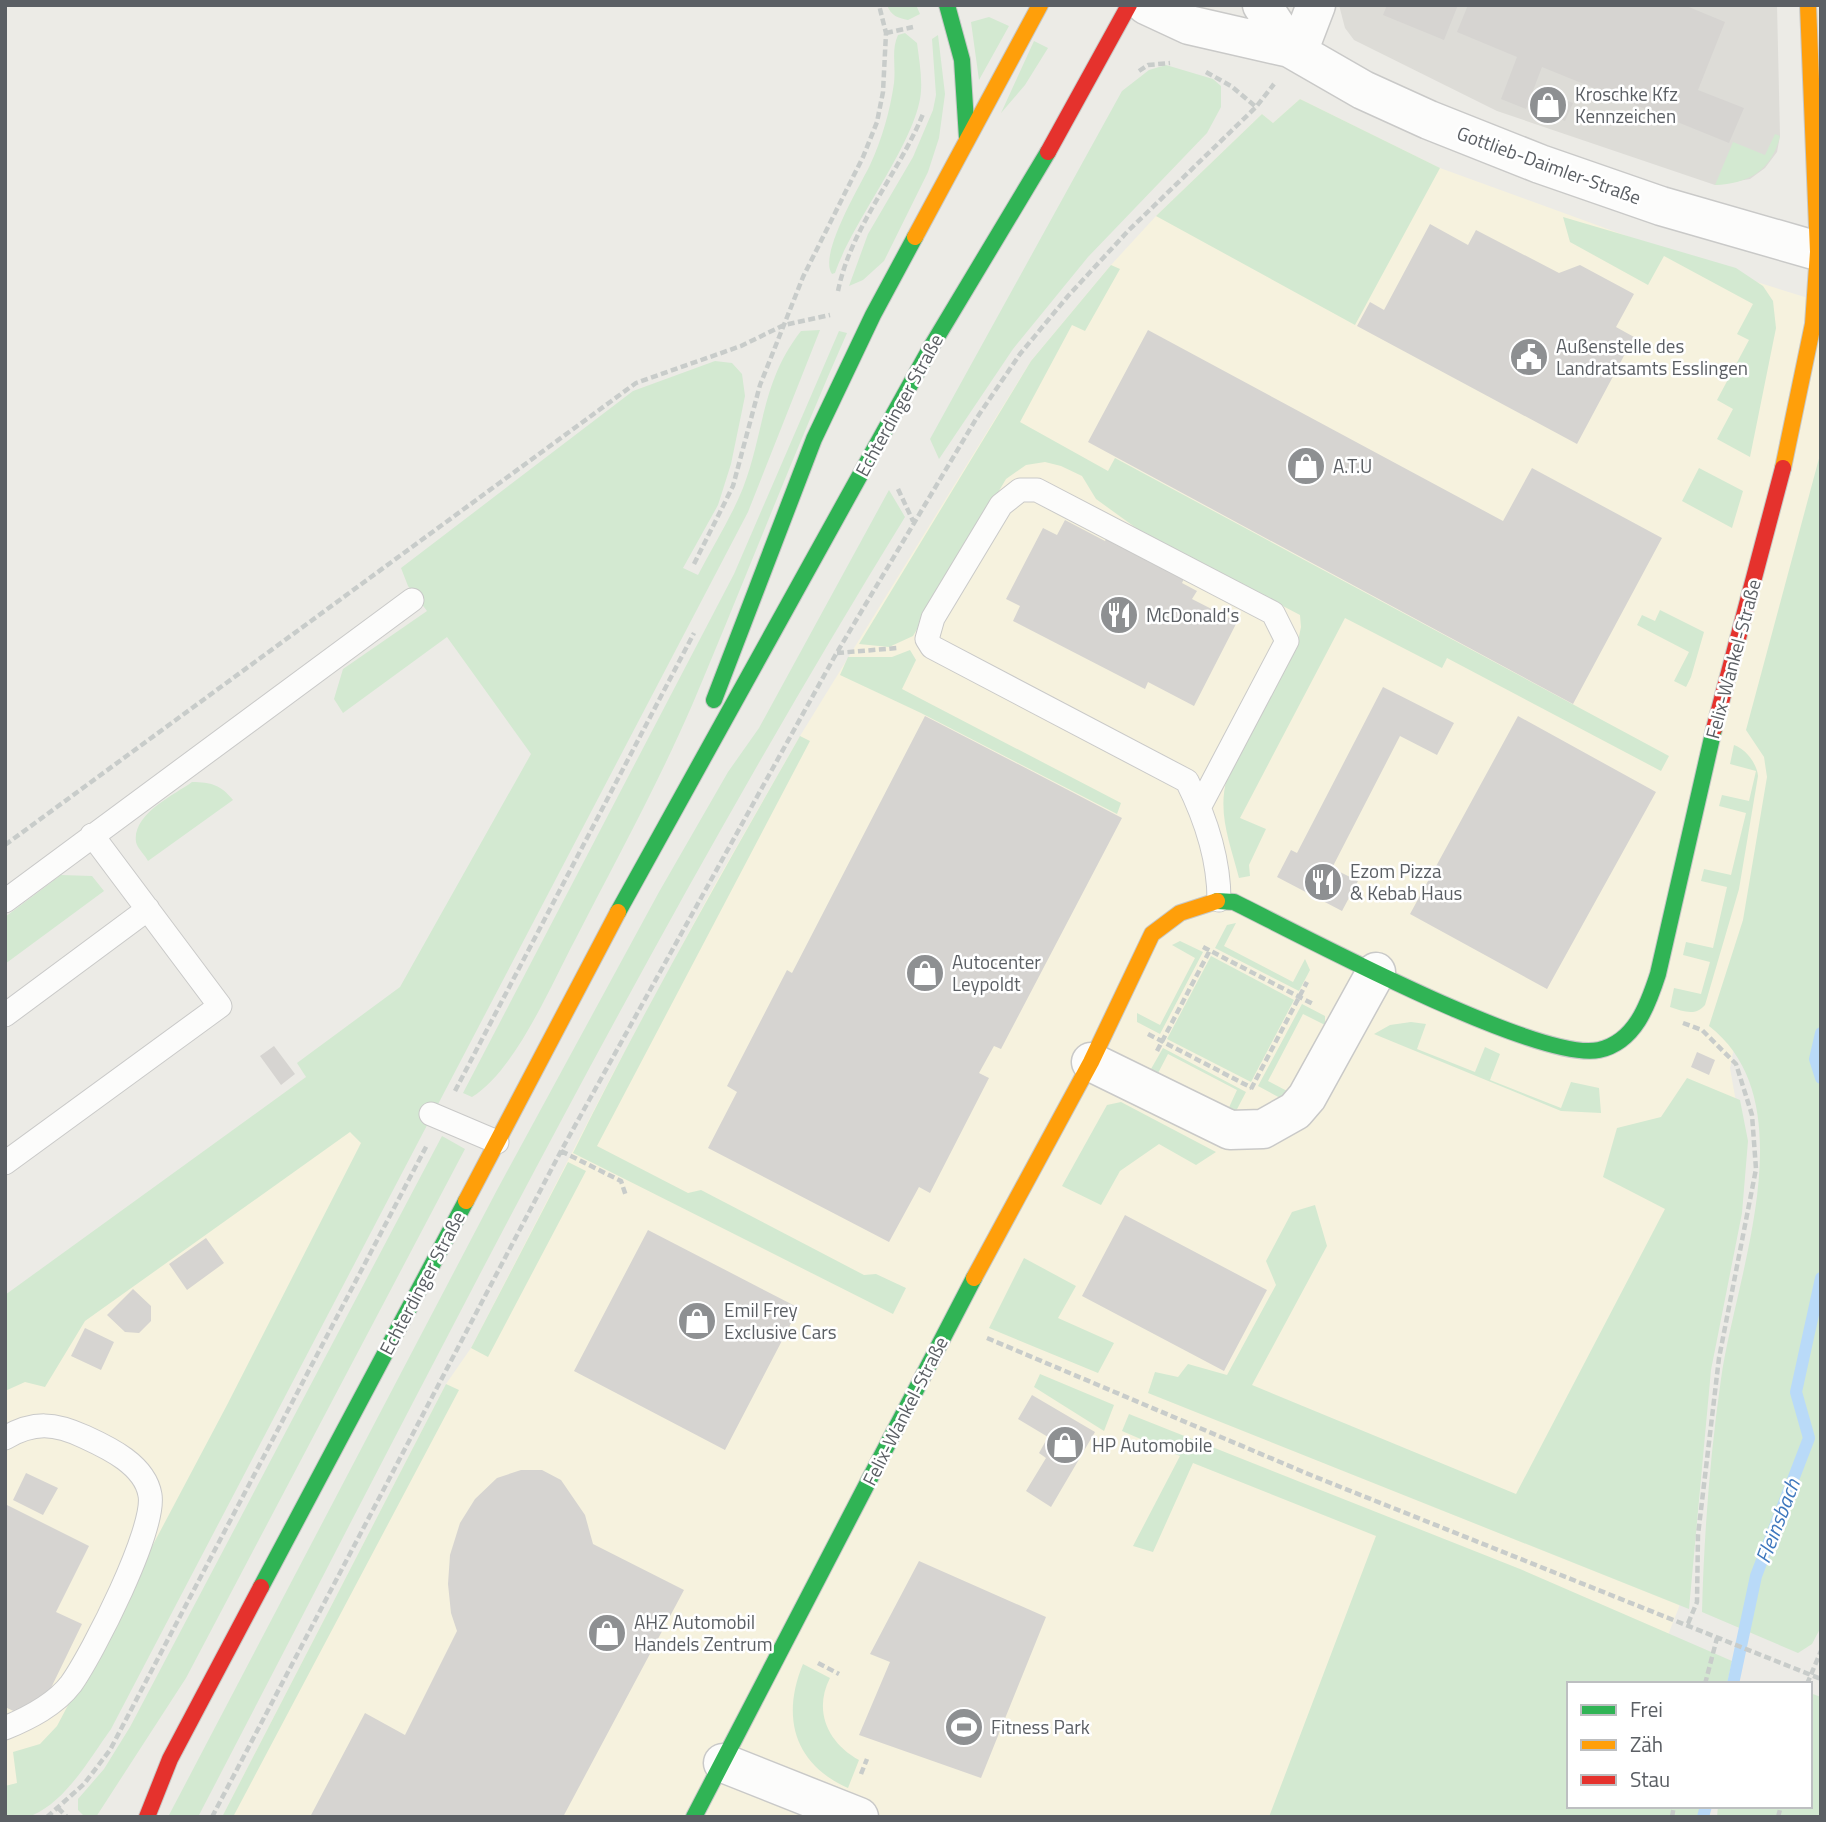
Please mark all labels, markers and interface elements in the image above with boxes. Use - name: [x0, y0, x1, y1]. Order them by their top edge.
- place label: Kroschke Kfz Kennzeichen: [1575, 79, 1678, 130]
- shop icon: Kroschke Kfz Kennzeichen: [1527, 84, 1569, 126]
- street label: Gottlieb-Daimler-Straße: [1453, 118, 1645, 211]
- street label: Echterdinger Straße: [847, 328, 950, 481]
- place label: Außenstelle des Landratsamts Esslingen: [1556, 331, 1748, 382]
- public building icon: Außenstelle des Landratsamts Esslingen: [1508, 336, 1550, 378]
- shop icon: A.T.U: [1285, 445, 1327, 487]
- place label: A.T.U: [1333, 451, 1372, 480]
- street label: Felix-Wankel-Straße: [1697, 576, 1768, 742]
- restaurant icon: McDonald's: [1098, 594, 1140, 636]
- place label: McDonald's: [1146, 600, 1239, 629]
- place label: Ezom Pizza & Kebab Haus: [1350, 856, 1462, 907]
- restaurant icon: Ezom Pizza & Kebab Haus: [1302, 861, 1344, 903]
- place label: Autocenter Leypoldt: [952, 947, 1041, 998]
- shop icon: Autocenter Leypoldt: [904, 952, 946, 994]
- street label: Echterdinger Straße: [371, 1206, 472, 1360]
- place label: Emil Frey Exclusive Cars: [724, 1295, 837, 1346]
- shop icon: Emil Frey Exclusive Cars: [676, 1300, 718, 1342]
- street label: Felix-Wankel-Straße: [854, 1331, 955, 1490]
- shop icon: HP Automobile: [1044, 1424, 1086, 1466]
- place label: HP Automobile: [1092, 1430, 1212, 1459]
- water label: Fleinsbach: [1746, 1473, 1808, 1568]
- place label: AHZ Automobil Handels Zentrum: [634, 1607, 773, 1658]
- shop icon: AHZ Automobil Handels Zentrum: [586, 1612, 628, 1654]
- legend: [1567, 1682, 1812, 1808]
- text: Frei: [1630, 1693, 1663, 1725]
- sports icon: Fitness Park: [943, 1706, 985, 1748]
- place label: Fitness Park: [991, 1712, 1090, 1741]
- text: Zäh: [1630, 1728, 1663, 1760]
- text: Stau: [1630, 1763, 1670, 1795]

